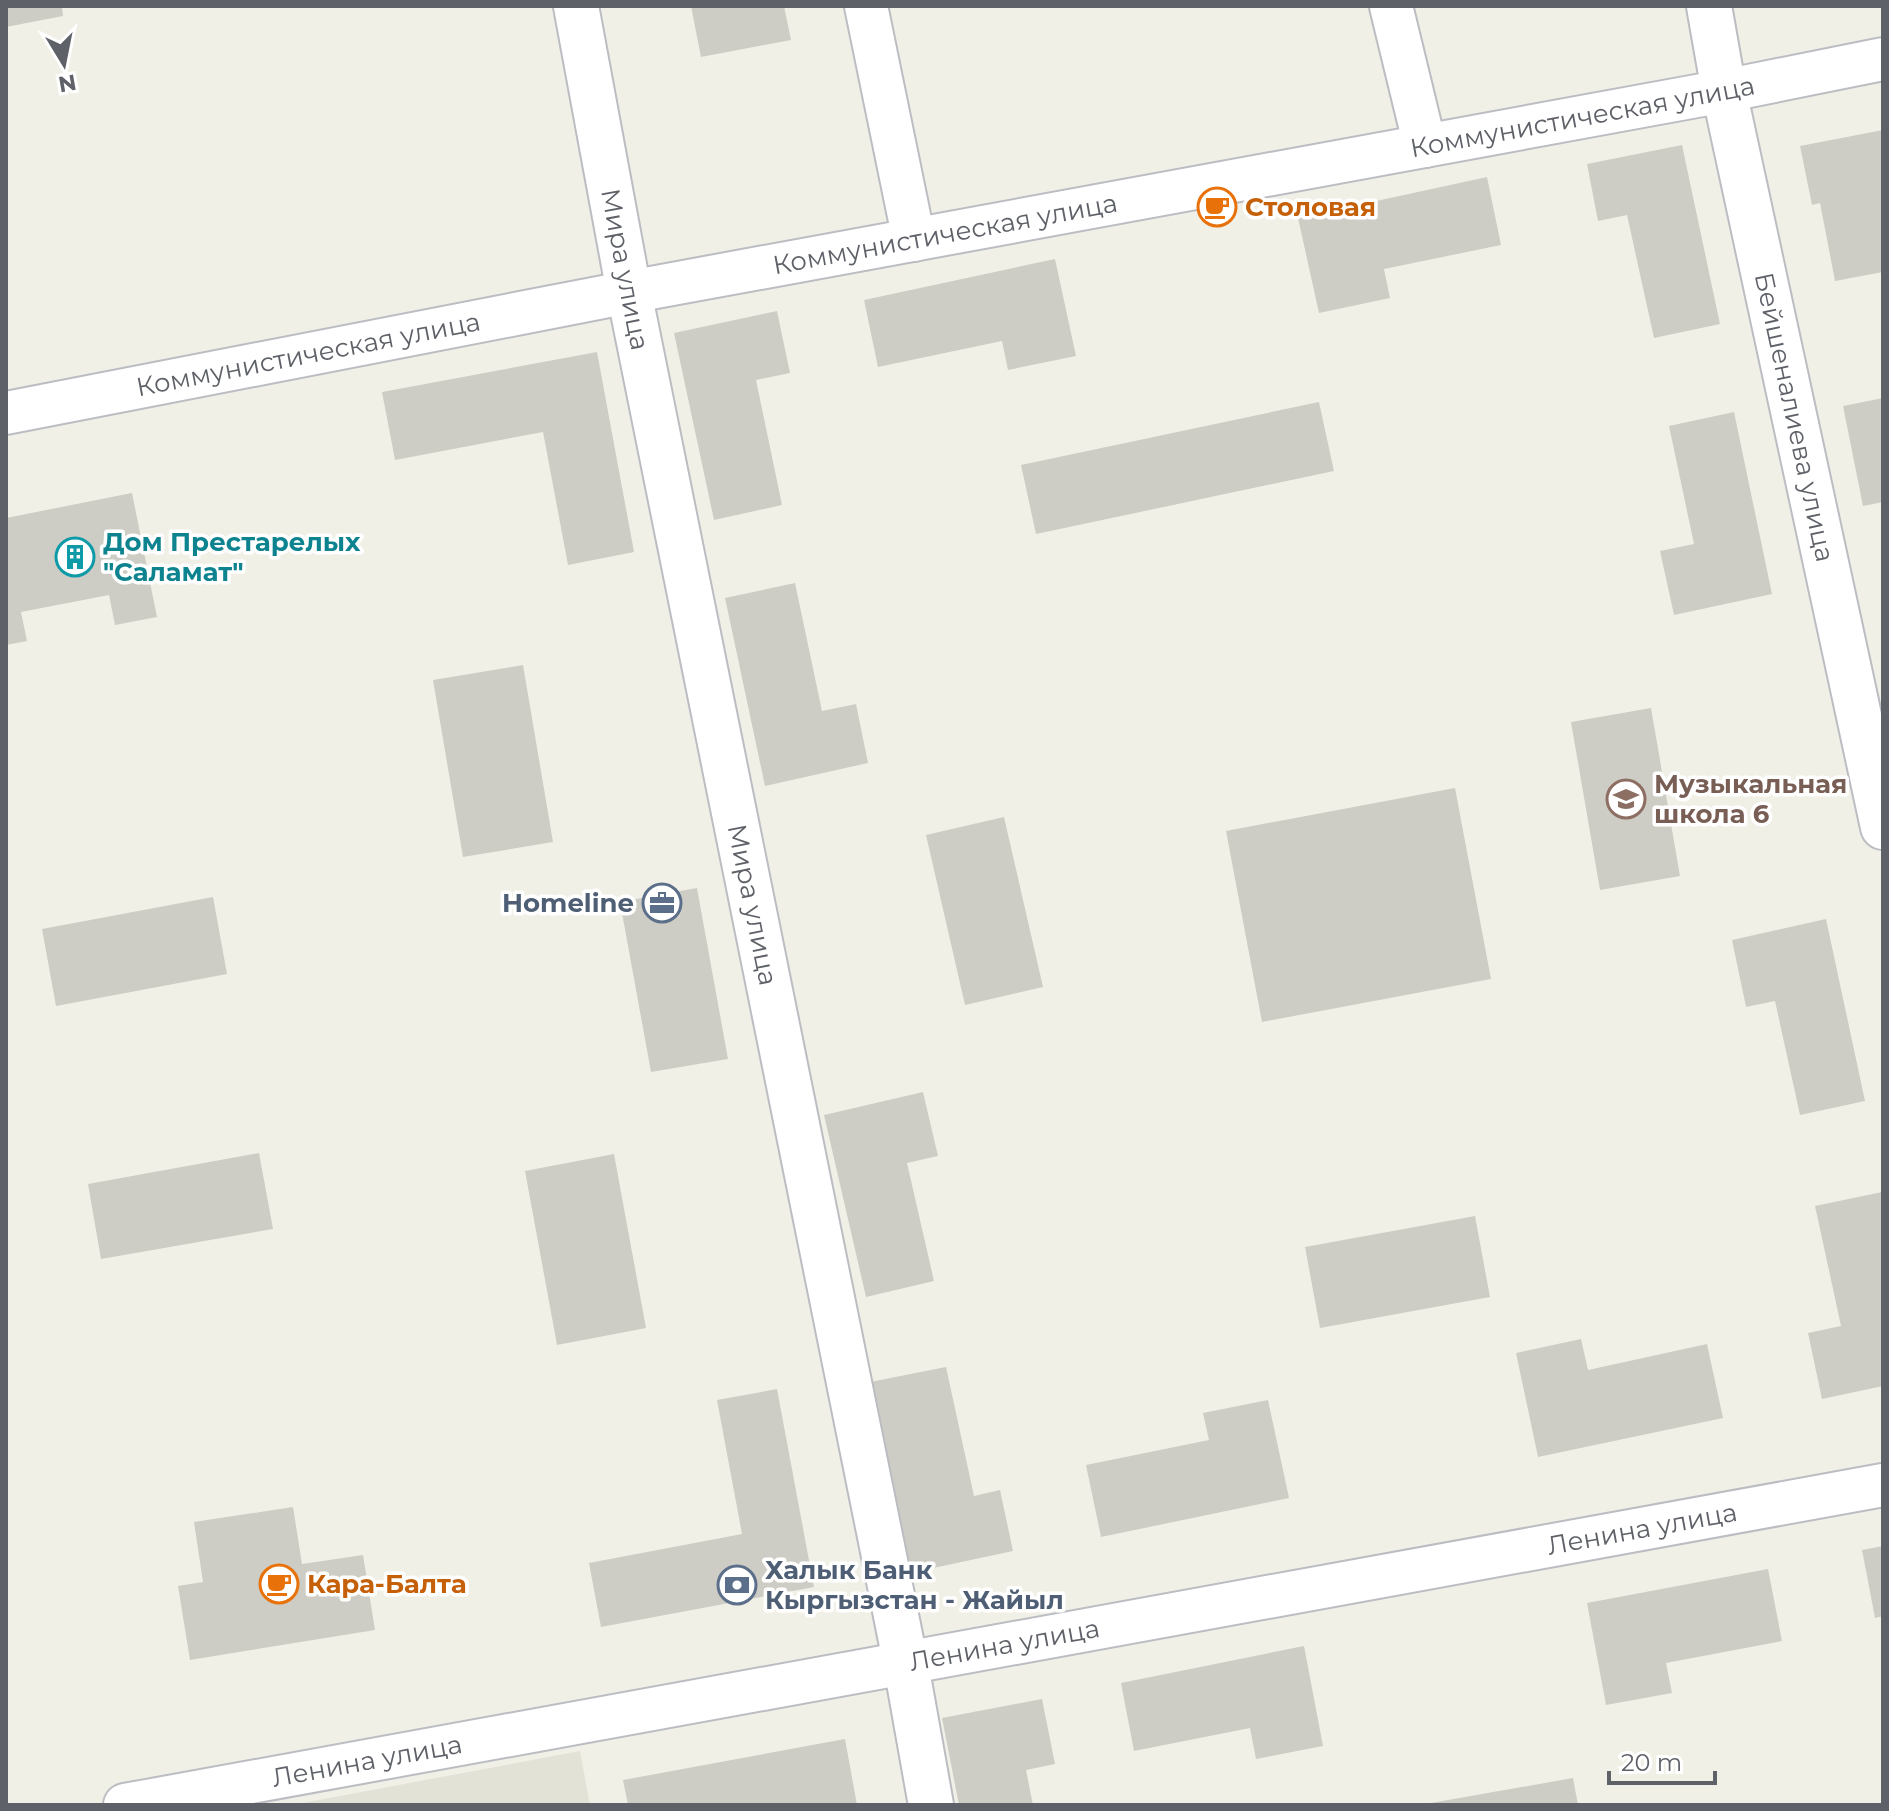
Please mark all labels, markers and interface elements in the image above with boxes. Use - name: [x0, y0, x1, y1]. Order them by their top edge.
- north arrow: [24, 24, 104, 104]
- text: N: [56, 68, 78, 98]
- street label: Коммунистическая улица: [1408, 69, 1758, 164]
- street label: Мира улица: [594, 186, 656, 353]
- cafe icon: Столовая: [1196, 186, 1238, 228]
- street label: Коммунистическая улица: [770, 187, 1120, 281]
- place label: Столовая: [1245, 191, 1376, 223]
- street label: Бейшеналиева улица: [1748, 269, 1841, 565]
- street label: Коммунистическая улица: [134, 305, 483, 403]
- place label: Дом Престарелых "Саламат": [103, 526, 361, 588]
- building icon: Дом Престарелых "Саламат": [54, 536, 96, 578]
- place label: Музыкальная школа 6: [1654, 768, 1847, 830]
- school or university icon: Музыкальная школа 6: [1605, 778, 1647, 820]
- street label: Мира улица: [721, 821, 785, 988]
- office icon: Homeline: [641, 882, 683, 924]
- place label: Homeline: [502, 887, 634, 919]
- street label: Ленина улица: [1544, 1496, 1740, 1562]
- place label: Халык Банк Кыргызстан - Жайыл: [765, 1554, 1064, 1616]
- cafe icon: Кара-Балта: [258, 1563, 300, 1605]
- bank icon: Халык Банк Кыргызстан - Жайыл: [716, 1564, 758, 1606]
- place label: Кара-Балта: [307, 1568, 467, 1600]
- street label: Ленина улица: [907, 1612, 1102, 1678]
- street label: Ленина улица: [269, 1728, 465, 1794]
- scale bar: [1609, 1735, 1715, 1785]
- text: 20 m: [1621, 1748, 1682, 1777]

